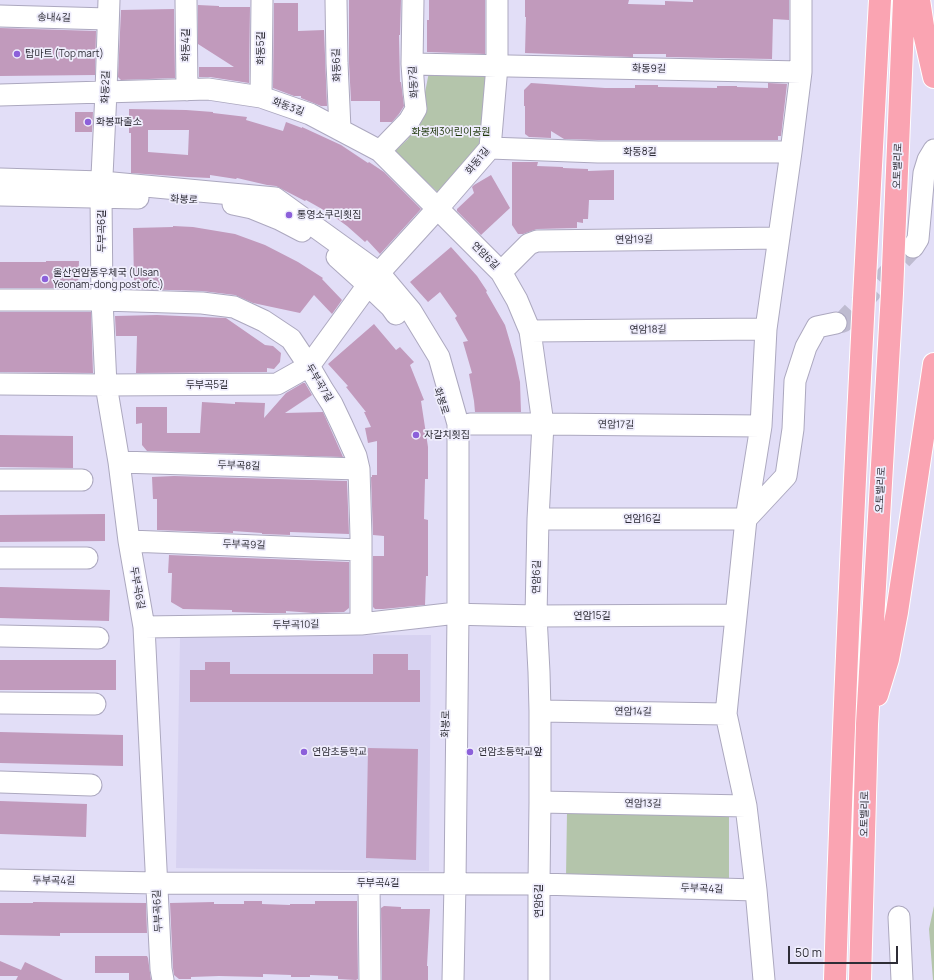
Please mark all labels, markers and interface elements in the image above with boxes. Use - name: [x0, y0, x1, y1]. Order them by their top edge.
- street label: 송내4길: [37, 11, 71, 25]
- street label: 화동4길: [180, 28, 192, 62]
- street label: 화동5길: [255, 31, 267, 65]
- place label: 탑마트 (Top mart): [25, 48, 104, 60]
- street label: 화동6길: [330, 48, 344, 82]
- marker: 탑마트 (Top mart): [12, 49, 22, 59]
- street label: 화동9길: [632, 63, 666, 75]
- street label: 화동7길: [407, 65, 421, 99]
- street label: 화동2길: [99, 70, 113, 104]
- street label: 화동3길: [270, 96, 306, 118]
- place label: 화봉파출소: [96, 116, 142, 128]
- marker: 화봉파출소: [83, 117, 93, 127]
- park label: 화봉제3어린이공원: [411, 126, 491, 138]
- street label: 오토밸리로: [891, 143, 905, 189]
- street label: 화동1길: [463, 145, 493, 177]
- street label: 화동8길: [623, 146, 657, 158]
- street label: 화봉로: [170, 193, 198, 207]
- street label: 두부곡6길: [96, 209, 108, 253]
- place label: 통영소쿠리횟집: [297, 209, 361, 221]
- marker: 통영소쿠리횟집: [284, 210, 294, 220]
- street label: 연암19길: [615, 234, 653, 246]
- street label: 연암6길: [469, 240, 501, 272]
- place label: 울산연암동우체국 (Ulsan Yeonam-dong post ofc.): [53, 267, 164, 290]
- marker: 울산연암동우체국 (Ulsan Yeonam-dong post ofc.): [40, 274, 50, 284]
- street label: 연암18길: [629, 324, 667, 336]
- street label: 두부곡7길: [303, 362, 335, 404]
- street label: 두부곡5길: [186, 379, 228, 391]
- street label: 화봉로: [431, 386, 451, 416]
- street label: 연암17길: [598, 419, 634, 431]
- place label: 자갈치횟집: [424, 429, 470, 441]
- marker: 자갈치횟집: [411, 430, 421, 440]
- street label: 두부곡8길: [218, 459, 260, 473]
- street label: 오토밸리로: [874, 467, 888, 513]
- street label: 연암16길: [623, 513, 661, 525]
- street label: 두부곡9길: [222, 538, 266, 552]
- street label: 연암6길: [531, 560, 543, 594]
- street label: 두부곡6길: [127, 566, 147, 610]
- street label: 연암15길: [573, 610, 611, 622]
- street label: 두부곡10길: [272, 619, 320, 631]
- street label: 연암14길: [614, 706, 652, 718]
- street label: 화봉로: [440, 710, 452, 738]
- place label: 연암초등학교: [312, 746, 367, 758]
- place label: 연암초등학교앞: [478, 746, 542, 758]
- marker: 연암초등학교: [299, 747, 309, 757]
- marker: 연암초등학교앞: [465, 747, 475, 757]
- street label: 오토밸리로: [859, 791, 871, 837]
- street label: 연암13길: [624, 798, 662, 810]
- street label: 두부곡4길: [33, 875, 75, 887]
- street label: 두부곡4길: [357, 877, 399, 889]
- street label: 두부곡4길: [680, 882, 724, 896]
- street label: 연암6길: [533, 884, 545, 918]
- street label: 두부곡6길: [151, 889, 165, 933]
- scale bar: [790, 938, 900, 964]
- text: 50 m: [795, 944, 822, 961]

